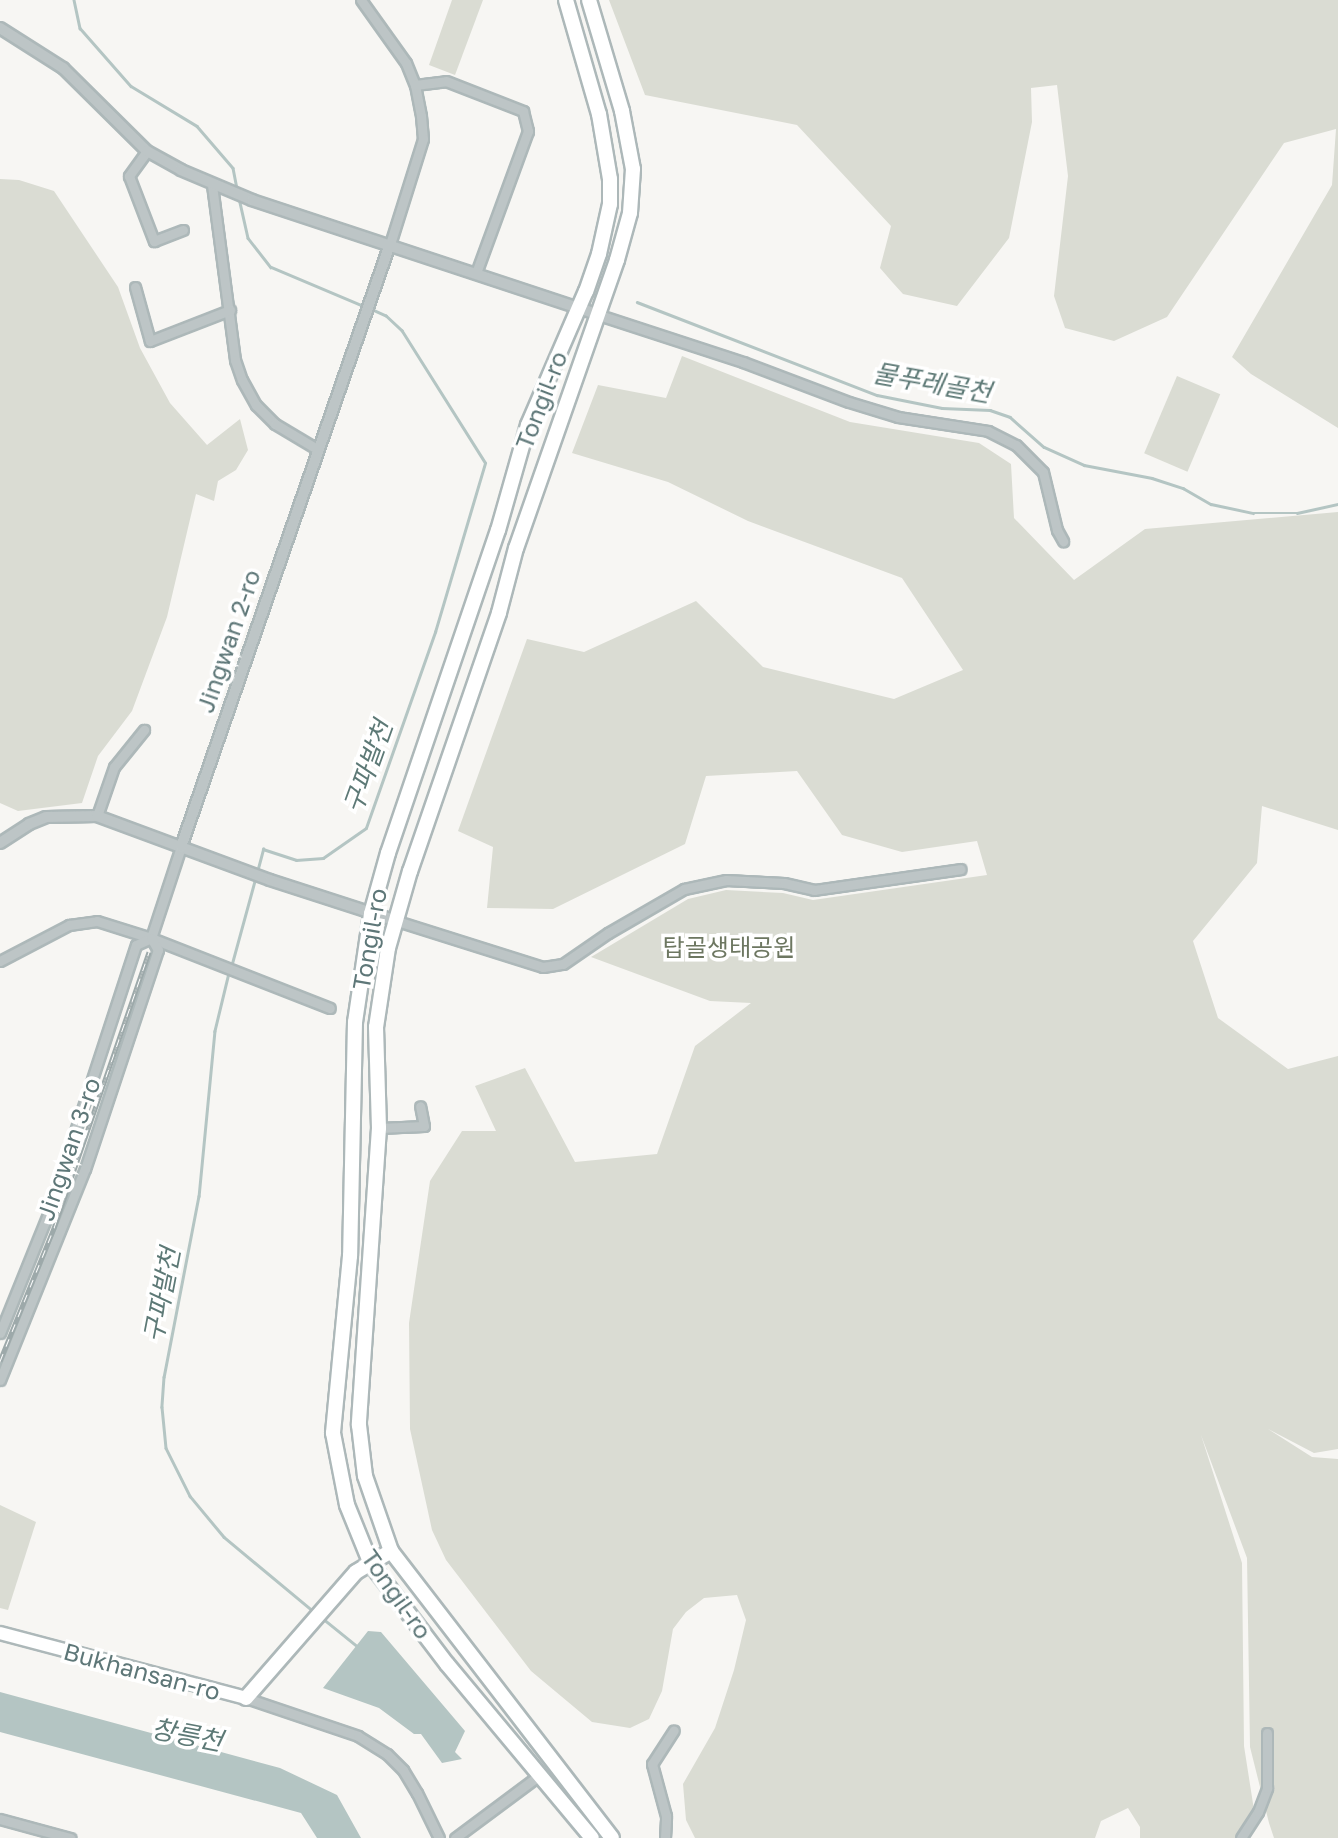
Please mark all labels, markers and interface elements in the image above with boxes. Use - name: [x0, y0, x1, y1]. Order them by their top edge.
- street label: Tongil-ro: [509, 347, 573, 453]
- water label: 물푸레골천: [870, 357, 994, 409]
- street label: Jingwan 2-ro: [190, 566, 266, 716]
- water label: 구파발천: [337, 717, 399, 817]
- street label: Tongil-ro: [346, 886, 392, 992]
- park label: 탑골생태공원: [663, 933, 795, 961]
- street label: Jingwan 3-ro: [30, 1074, 106, 1224]
- water label: 구파발천: [138, 1245, 186, 1345]
- street label: Tongil-ro: [356, 1544, 438, 1644]
- street label: Bukhansan-ro: [61, 1636, 223, 1706]
- water label: 창릉천: [149, 1713, 225, 1757]

